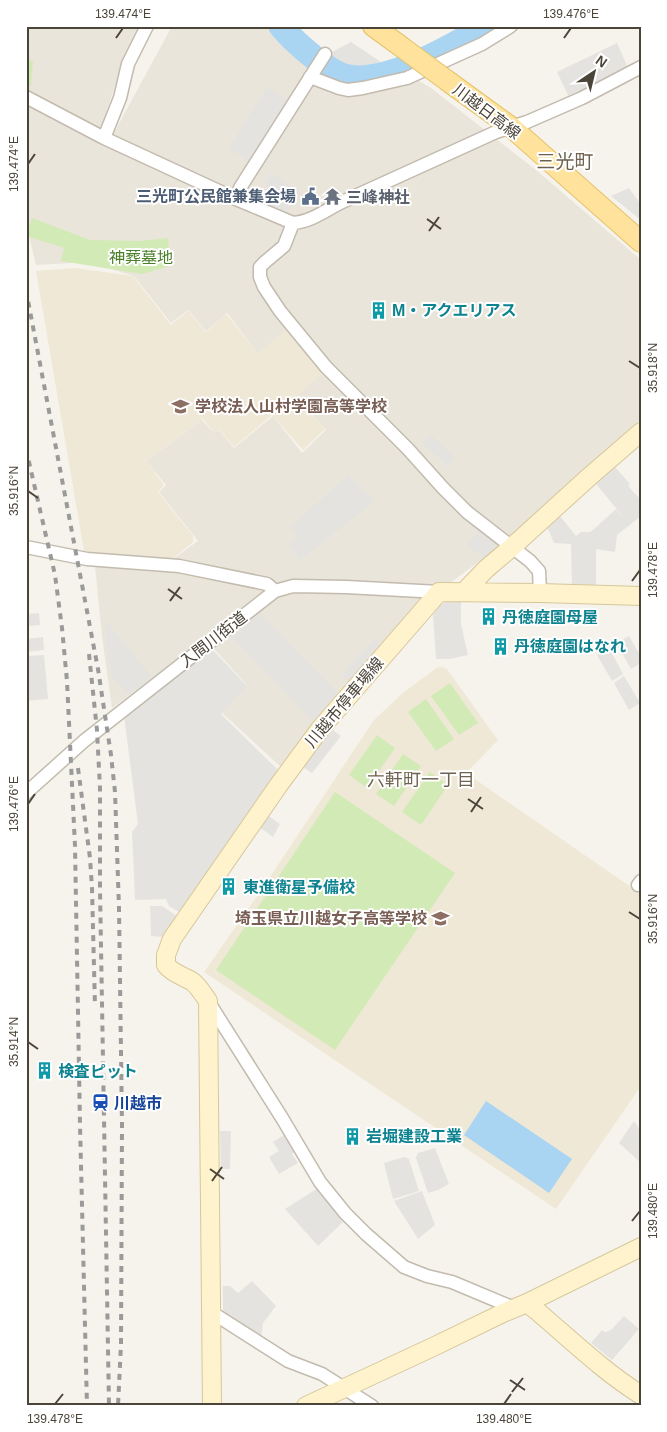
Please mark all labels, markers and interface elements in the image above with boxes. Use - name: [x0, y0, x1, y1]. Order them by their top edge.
- text: 139.474°E: [95, 7, 151, 21]
- text: 139.476°E: [543, 7, 599, 21]
- north arrow: [570, 48, 620, 98]
- text: N: [593, 52, 610, 71]
- street label: 川越日高線: [450, 81, 524, 142]
- text: 139.474°E: [7, 136, 21, 192]
- district label: 三光町: [536, 151, 594, 172]
- public building icon: 三光町公民館兼集会場: [300, 186, 320, 206]
- temple icon: 三峰神社: [322, 187, 342, 207]
- place label: 三光町公民館兼集会場: [136, 188, 296, 205]
- place label: 三峰神社: [346, 188, 410, 206]
- park label: 神葬墓地: [109, 249, 173, 266]
- building icon: M・アクエリアス: [368, 300, 388, 320]
- place label: M・アクエリアス: [392, 302, 517, 319]
- text: 35.918°N: [646, 343, 660, 393]
- school or university icon: 学校法人山村学園高等学校: [171, 396, 191, 416]
- place label: 学校法人山村学園高等学校: [195, 397, 387, 415]
- text: 35.916°N: [7, 466, 21, 516]
- text: 139.478°E: [646, 542, 660, 598]
- building icon: 丹徳庭園母屋: [478, 607, 498, 627]
- street label: 入間川街道: [177, 608, 250, 671]
- place label: 丹徳庭園母屋: [502, 609, 598, 626]
- building icon: 丹徳庭園はなれ: [490, 636, 510, 656]
- place label: 丹徳庭園はなれ: [514, 638, 626, 655]
- street label: 川越市停車場線: [302, 654, 387, 751]
- district label: 六軒町一丁目: [367, 770, 475, 790]
- text: 139.476°E: [7, 776, 21, 832]
- building icon: 東進衛星予備校: [219, 877, 239, 897]
- place label: 東進衛星予備校: [243, 879, 355, 896]
- text: 35.916°N: [646, 894, 660, 944]
- school or university icon: 埼玉県立川越女子高等学校: [431, 908, 451, 928]
- place label: 埼玉県立川越女子高等学校: [235, 909, 427, 927]
- text: 35.914°N: [7, 1017, 21, 1067]
- building icon: 検査ピット: [34, 1061, 54, 1081]
- place label: 検査ピット: [58, 1063, 138, 1080]
- station icon: 川越市: [90, 1093, 110, 1113]
- place label: 川越市: [114, 1094, 162, 1112]
- building icon: 岩堀建設工業: [342, 1126, 362, 1146]
- place label: 岩堀建設工業: [366, 1128, 462, 1145]
- text: 139.480°E: [646, 1183, 660, 1239]
- text: 139.478°E: [27, 1412, 83, 1426]
- text: 139.480°E: [476, 1412, 532, 1426]

